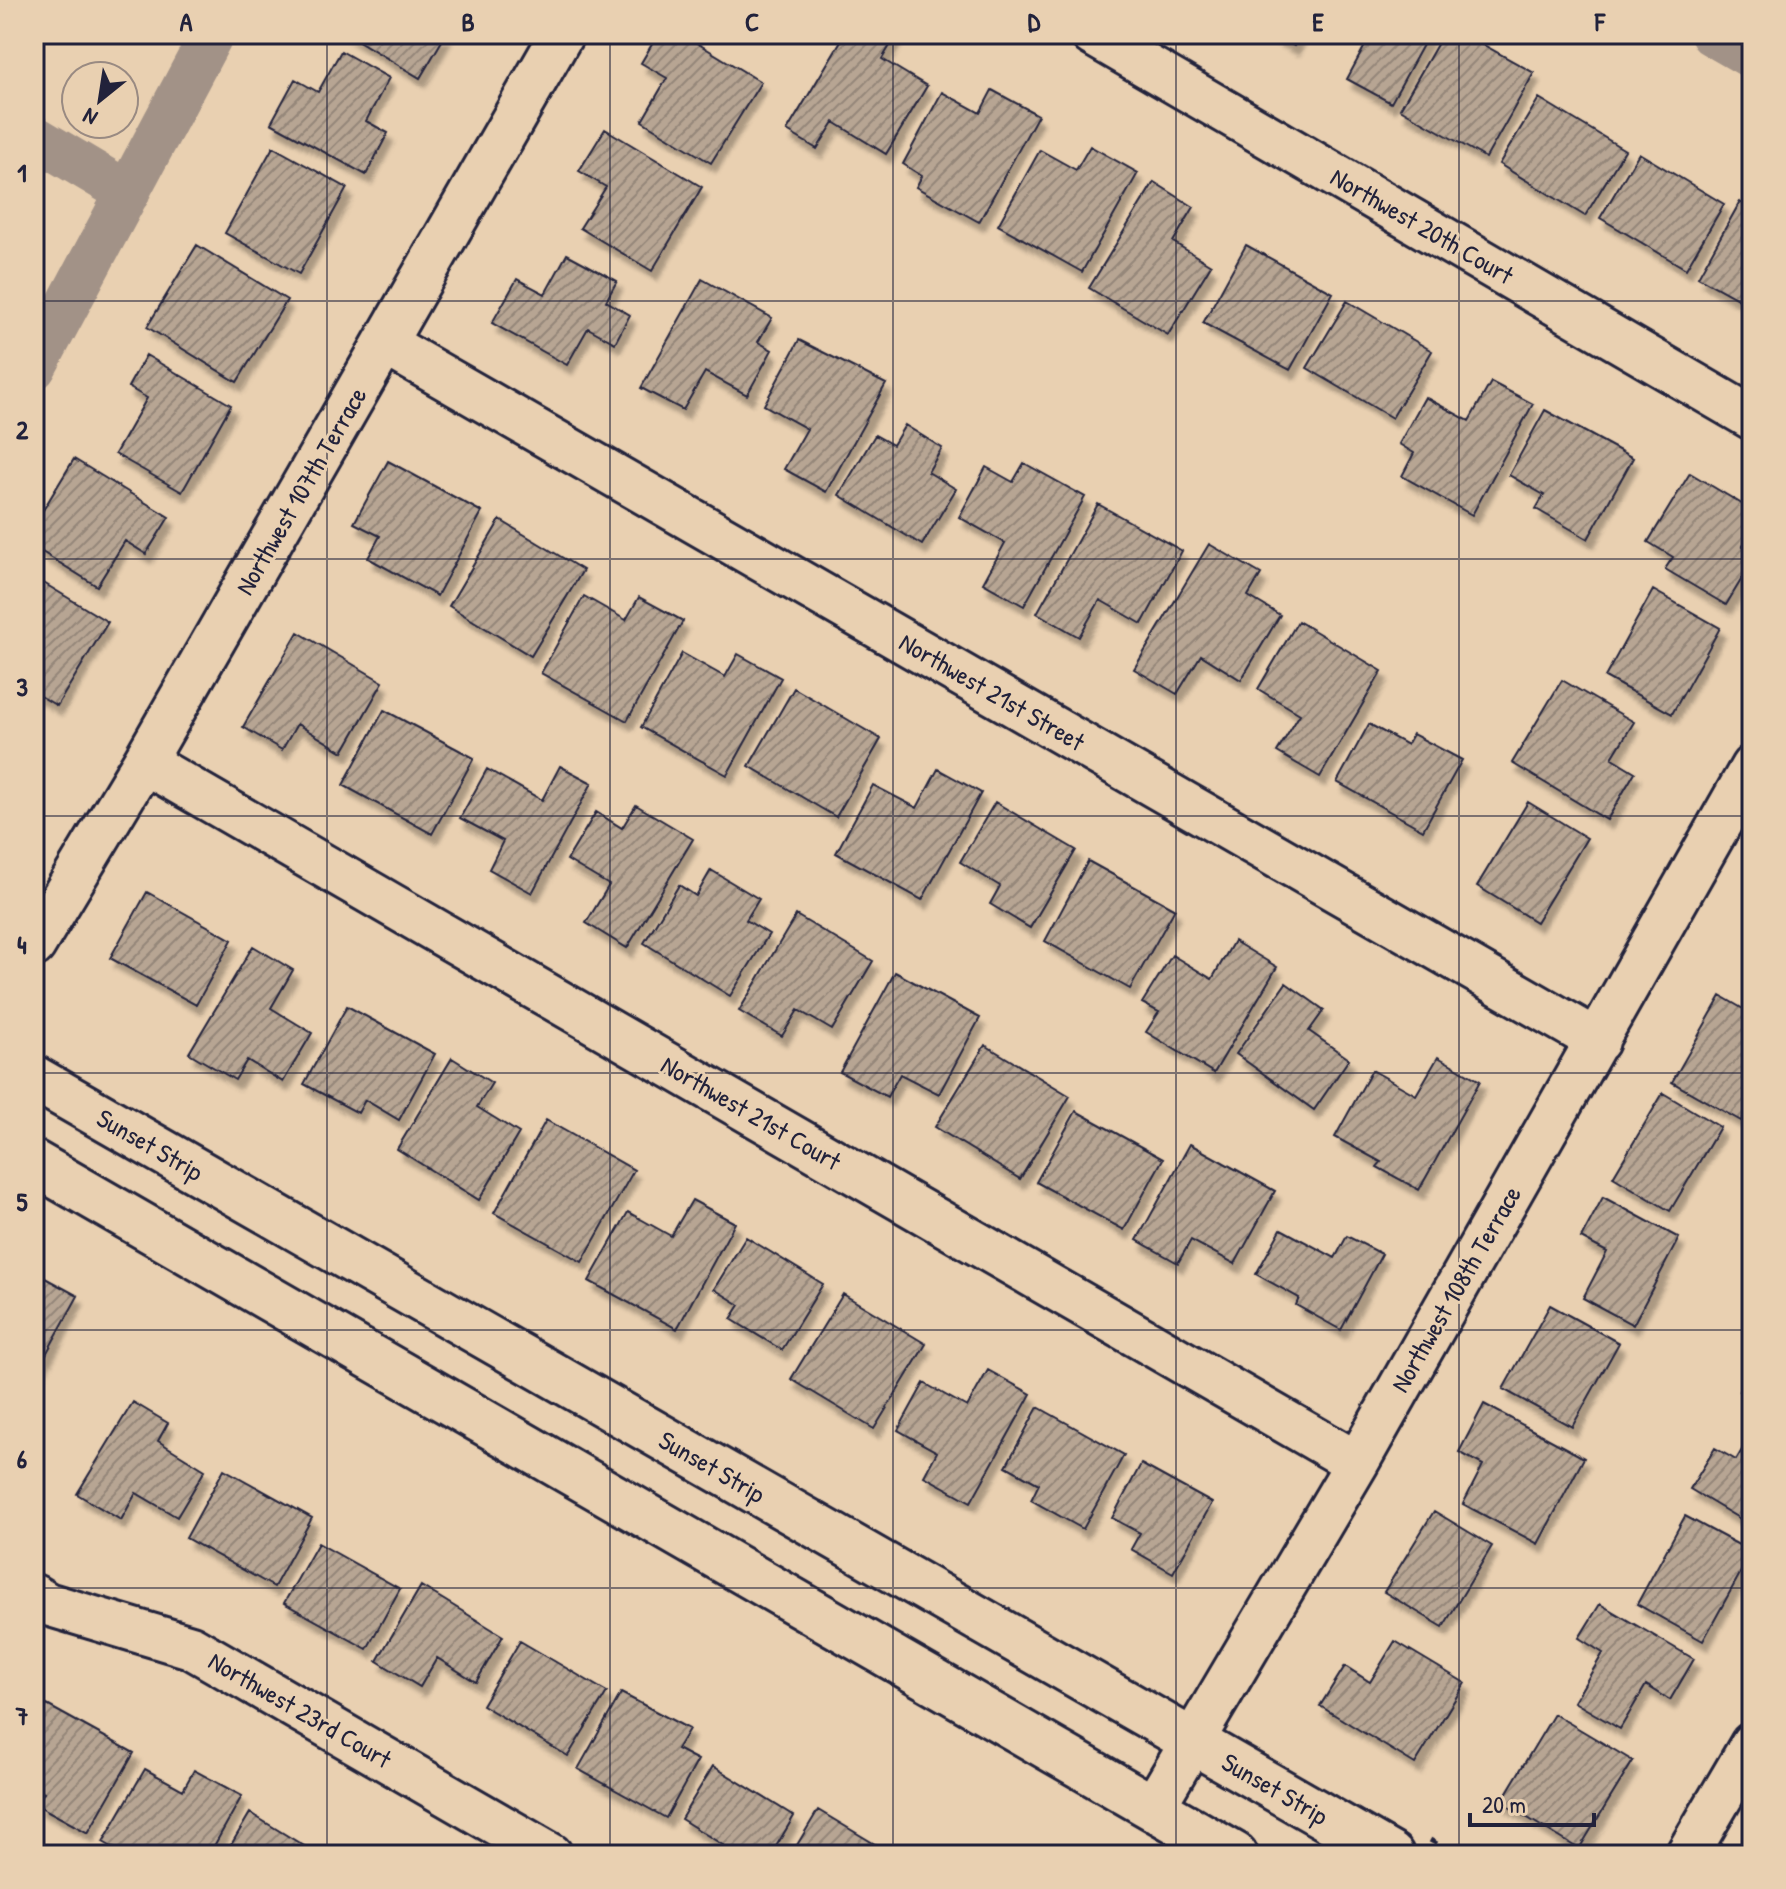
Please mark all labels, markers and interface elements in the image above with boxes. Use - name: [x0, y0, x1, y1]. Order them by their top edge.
- text: A: [180, 4, 193, 39]
- text: B: [461, 4, 475, 39]
- text: C: [745, 4, 759, 39]
- text: D: [1028, 4, 1041, 39]
- text: E: [1312, 4, 1324, 39]
- text: F: [1594, 4, 1606, 39]
- north arrow: [60, 60, 140, 140]
- text: N: [77, 101, 103, 133]
- text: 1: [17, 155, 27, 190]
- street label: Northwest 20th Court: [1325, 159, 1521, 293]
- street label: Northwest 107th Terrace: [227, 380, 374, 601]
- text: 2: [16, 412, 29, 447]
- street label: Northwest 21st Street: [893, 624, 1092, 759]
- text: 3: [16, 669, 28, 704]
- text: 4: [17, 927, 27, 962]
- street label: Northwest 21st Court: [655, 1047, 848, 1179]
- street label: Sunset Strip: [91, 1100, 210, 1189]
- street label: Northwest 108th Terrace: [1382, 1179, 1529, 1398]
- text: 5: [17, 1184, 28, 1219]
- street label: Sunset Strip: [653, 1422, 772, 1511]
- text: 6: [17, 1441, 28, 1476]
- street label: Northwest 23rd Court: [203, 1643, 399, 1777]
- text: 7: [15, 1698, 29, 1733]
- street label: Sunset Strip: [1216, 1744, 1335, 1833]
- scale bar: [1470, 1777, 1594, 1827]
- text: 20 m: [1482, 1788, 1526, 1820]

